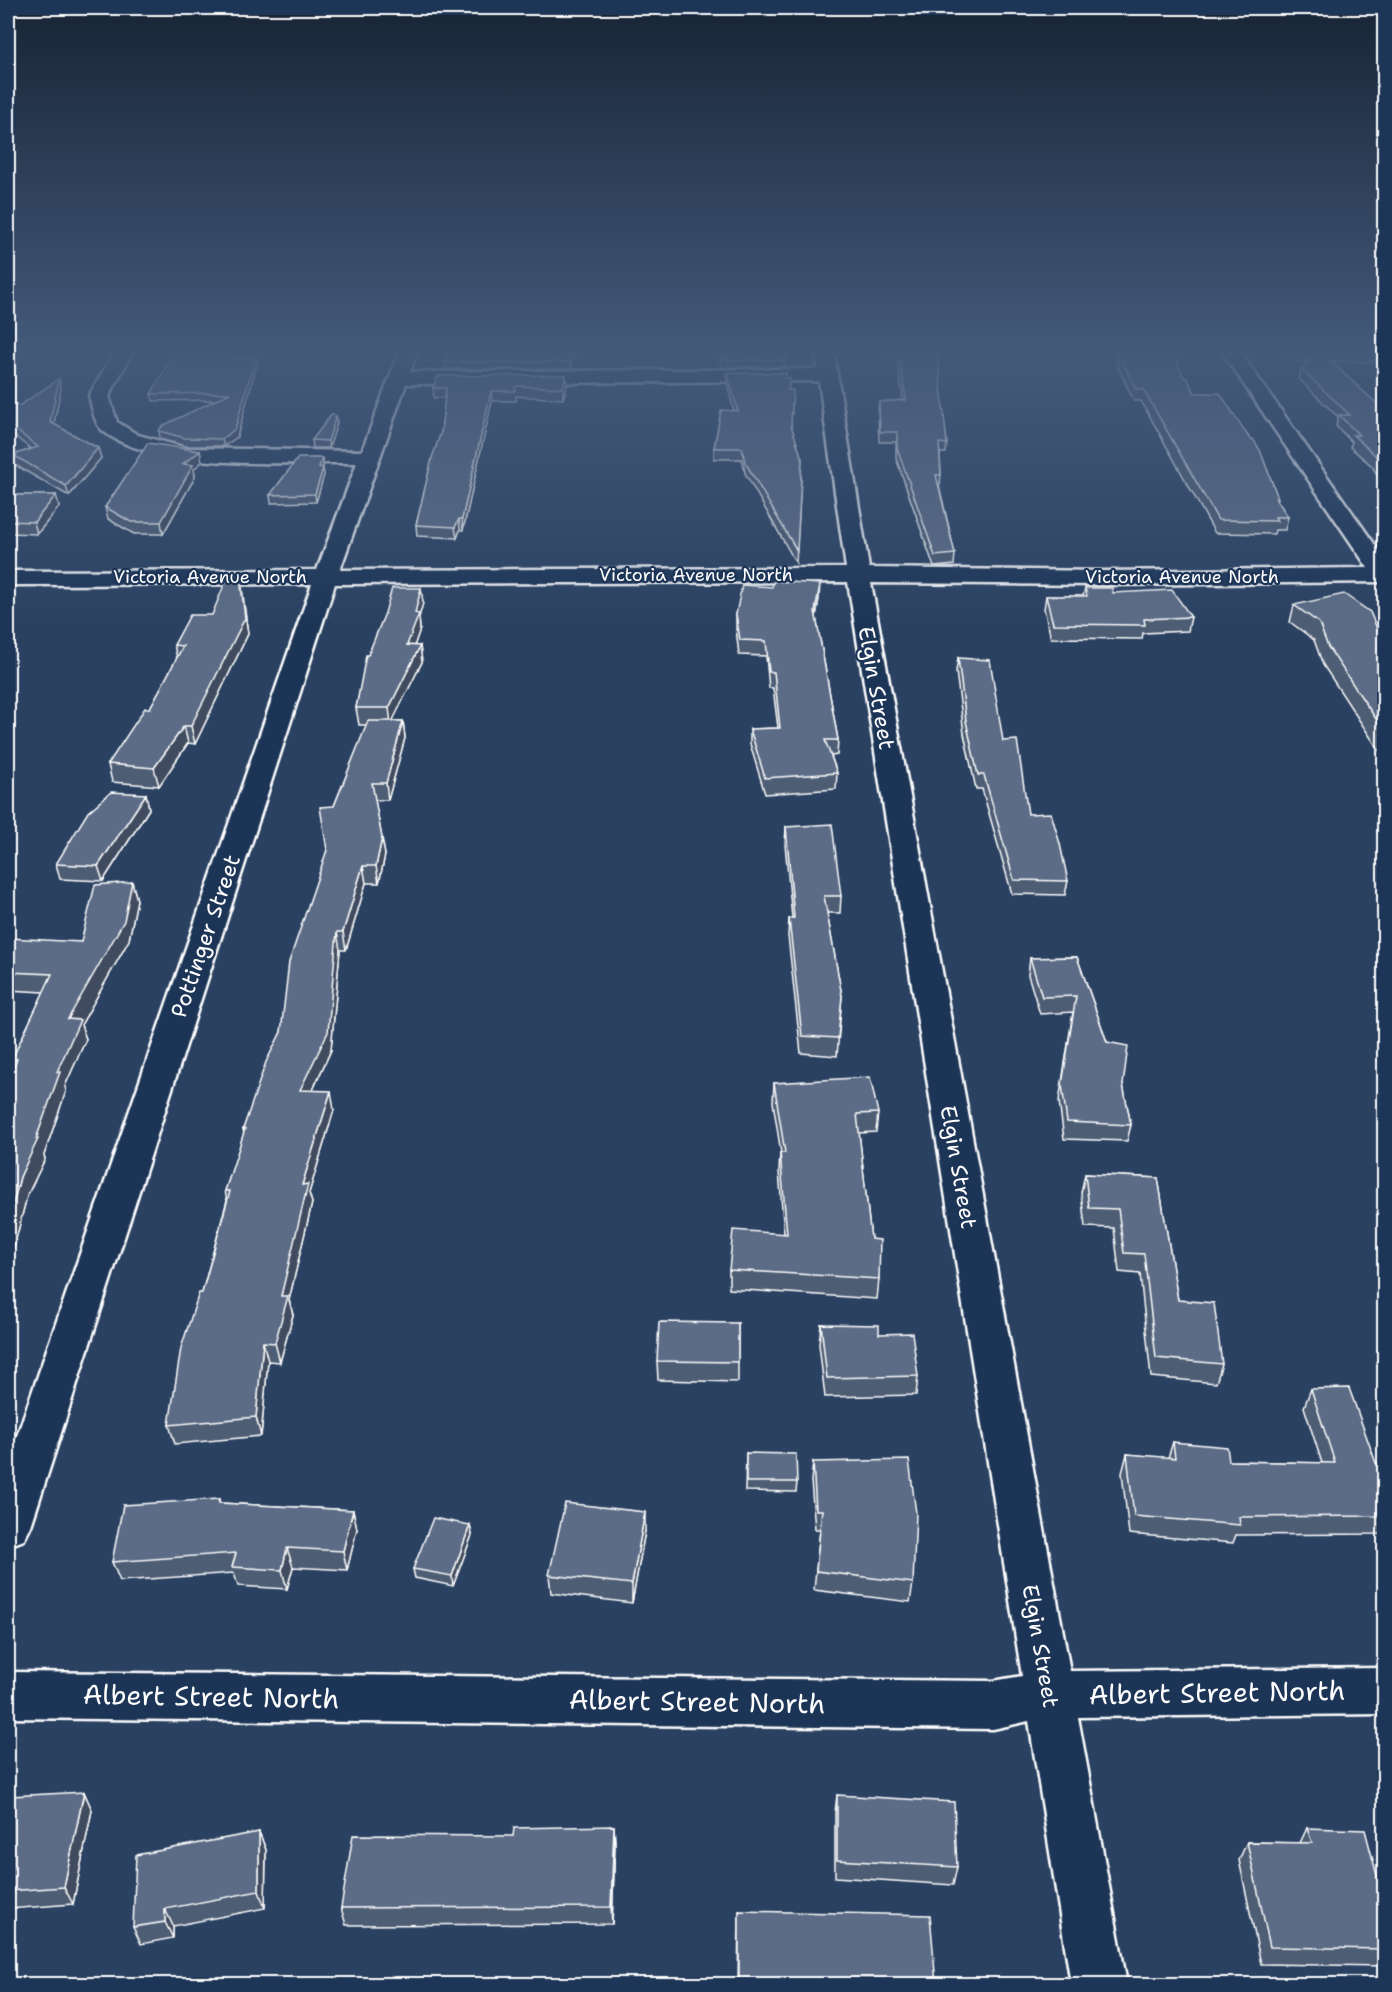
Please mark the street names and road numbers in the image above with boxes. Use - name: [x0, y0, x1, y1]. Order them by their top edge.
- street label: Victoria Avenue North: [599, 563, 793, 587]
- street label: Victoria Avenue North: [113, 565, 307, 589]
- street label: Victoria Avenue North: [1085, 565, 1279, 589]
- street label: Elgin Street: [851, 624, 902, 752]
- street label: Pottinger Street: [164, 851, 247, 1022]
- street label: Elgin Street: [933, 1103, 984, 1231]
- street label: Elgin Street: [1015, 1582, 1066, 1710]
- street label: Albert Street North: [1088, 1672, 1346, 1713]
- street label: Albert Street North: [82, 1676, 340, 1717]
- street label: Albert Street North: [568, 1681, 826, 1722]

